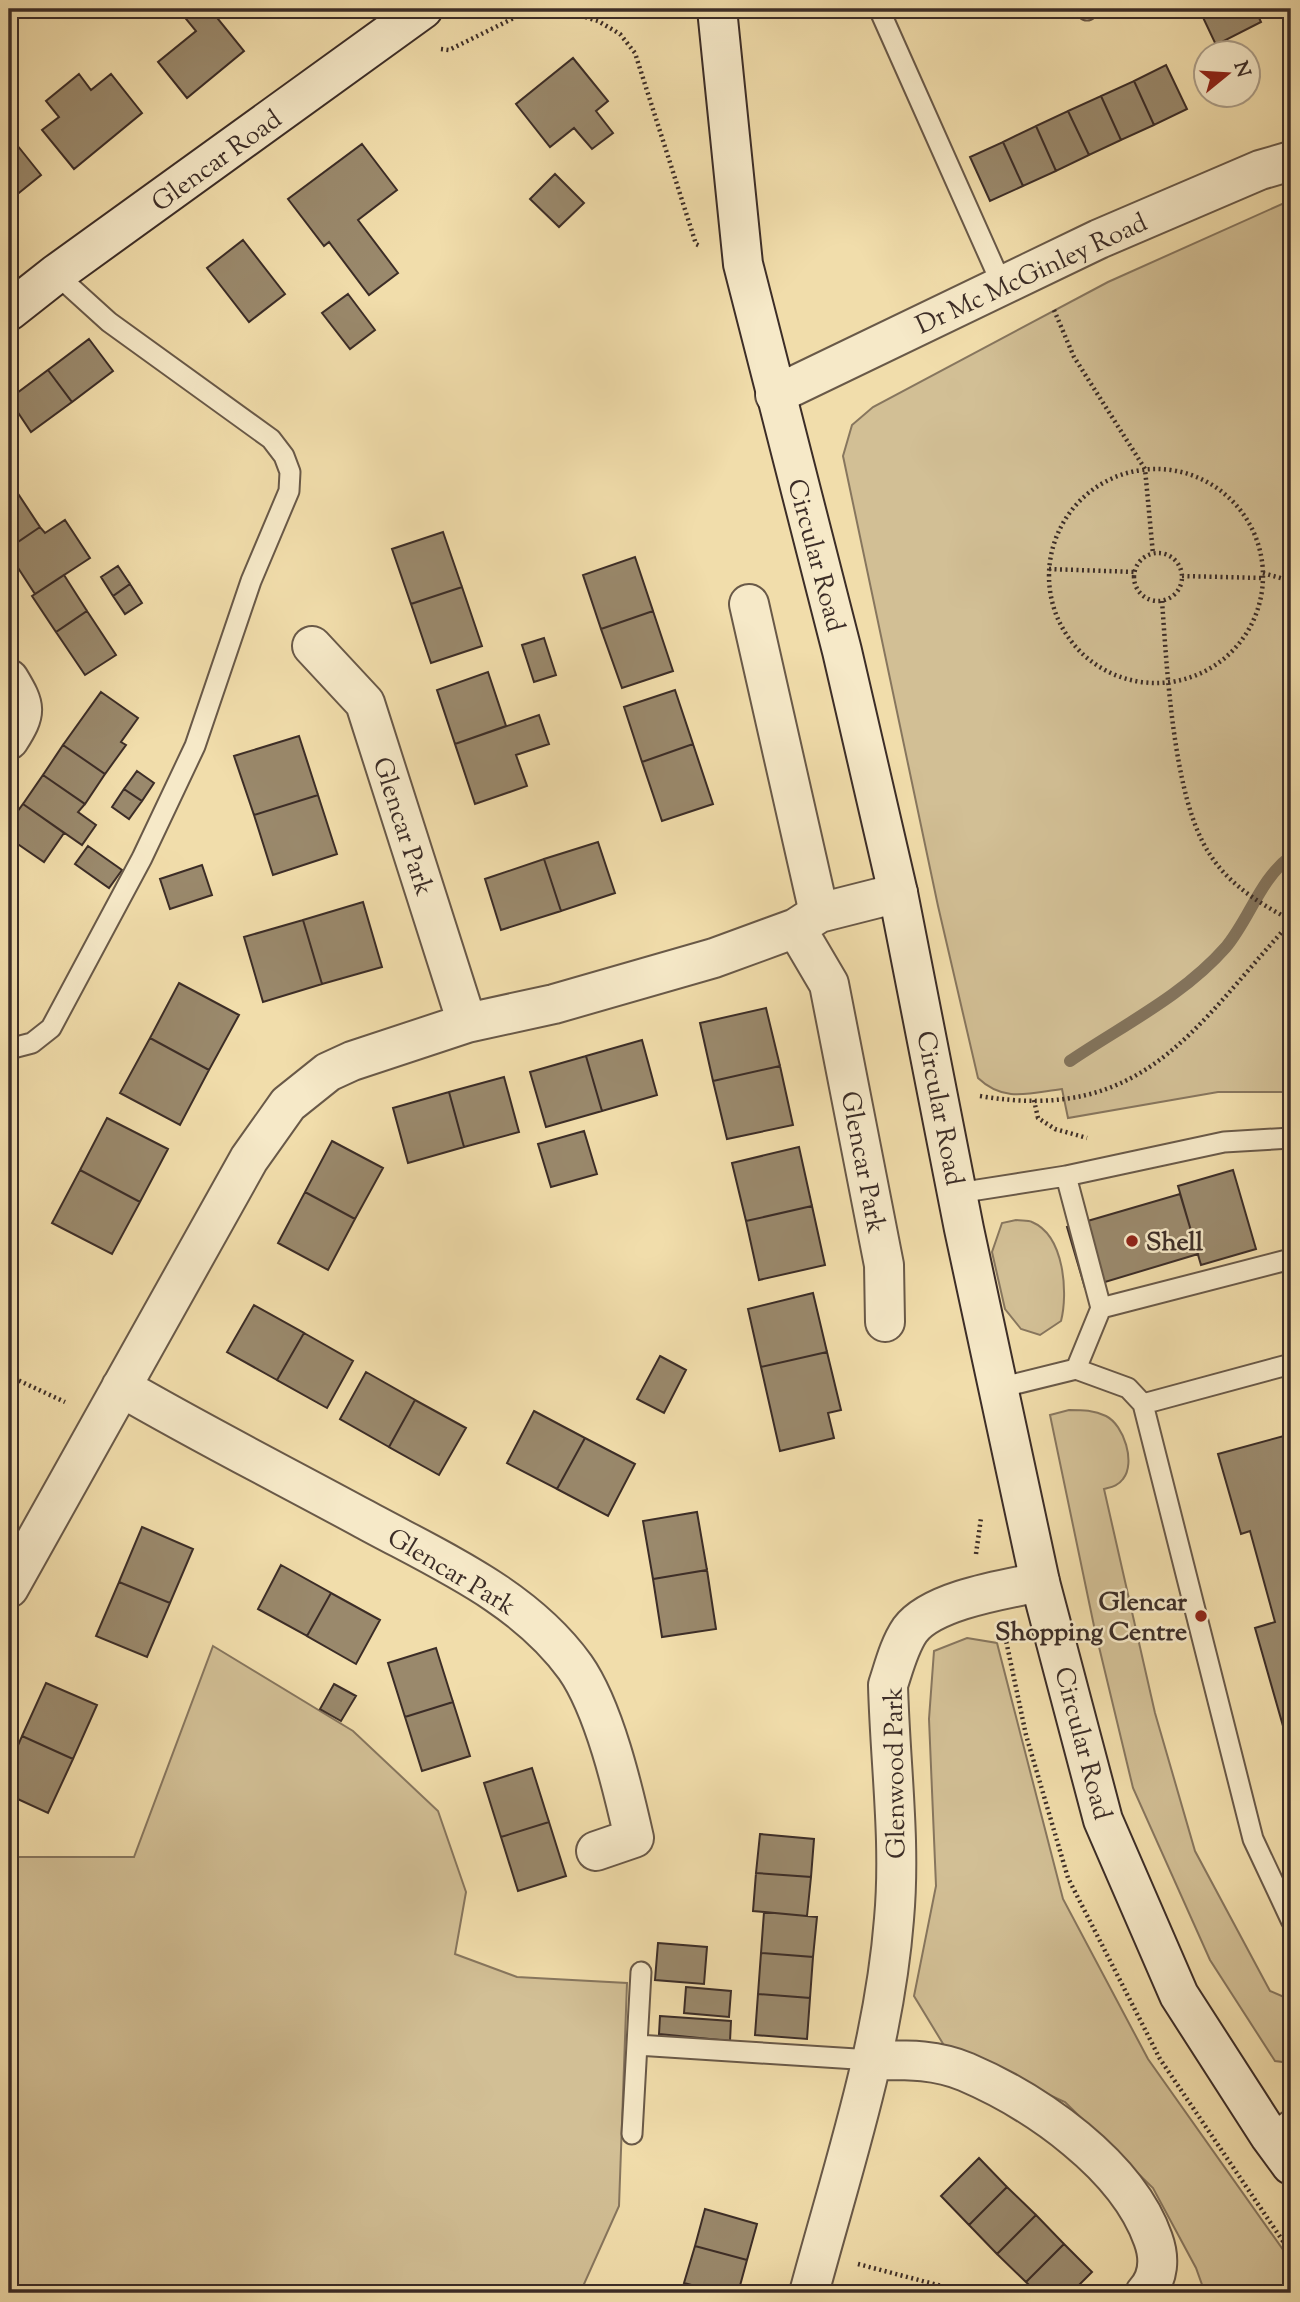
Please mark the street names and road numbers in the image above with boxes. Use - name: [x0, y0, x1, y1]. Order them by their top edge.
- street label: Glencar Road: [145, 102, 290, 222]
- street label: Dr Mc McGinley Road: [910, 205, 1154, 345]
- street label: Circular Road: [776, 475, 853, 637]
- street label: Glencar Park: [362, 753, 441, 901]
- street label: Circular Road: [905, 1028, 972, 1189]
- street label: Glencar Park: [830, 1088, 893, 1237]
- street label: Glencar Park: [380, 1520, 522, 1626]
- street label: Circular Road: [1043, 1663, 1120, 1825]
- street label: Glenwood Park: [877, 1687, 916, 1859]

